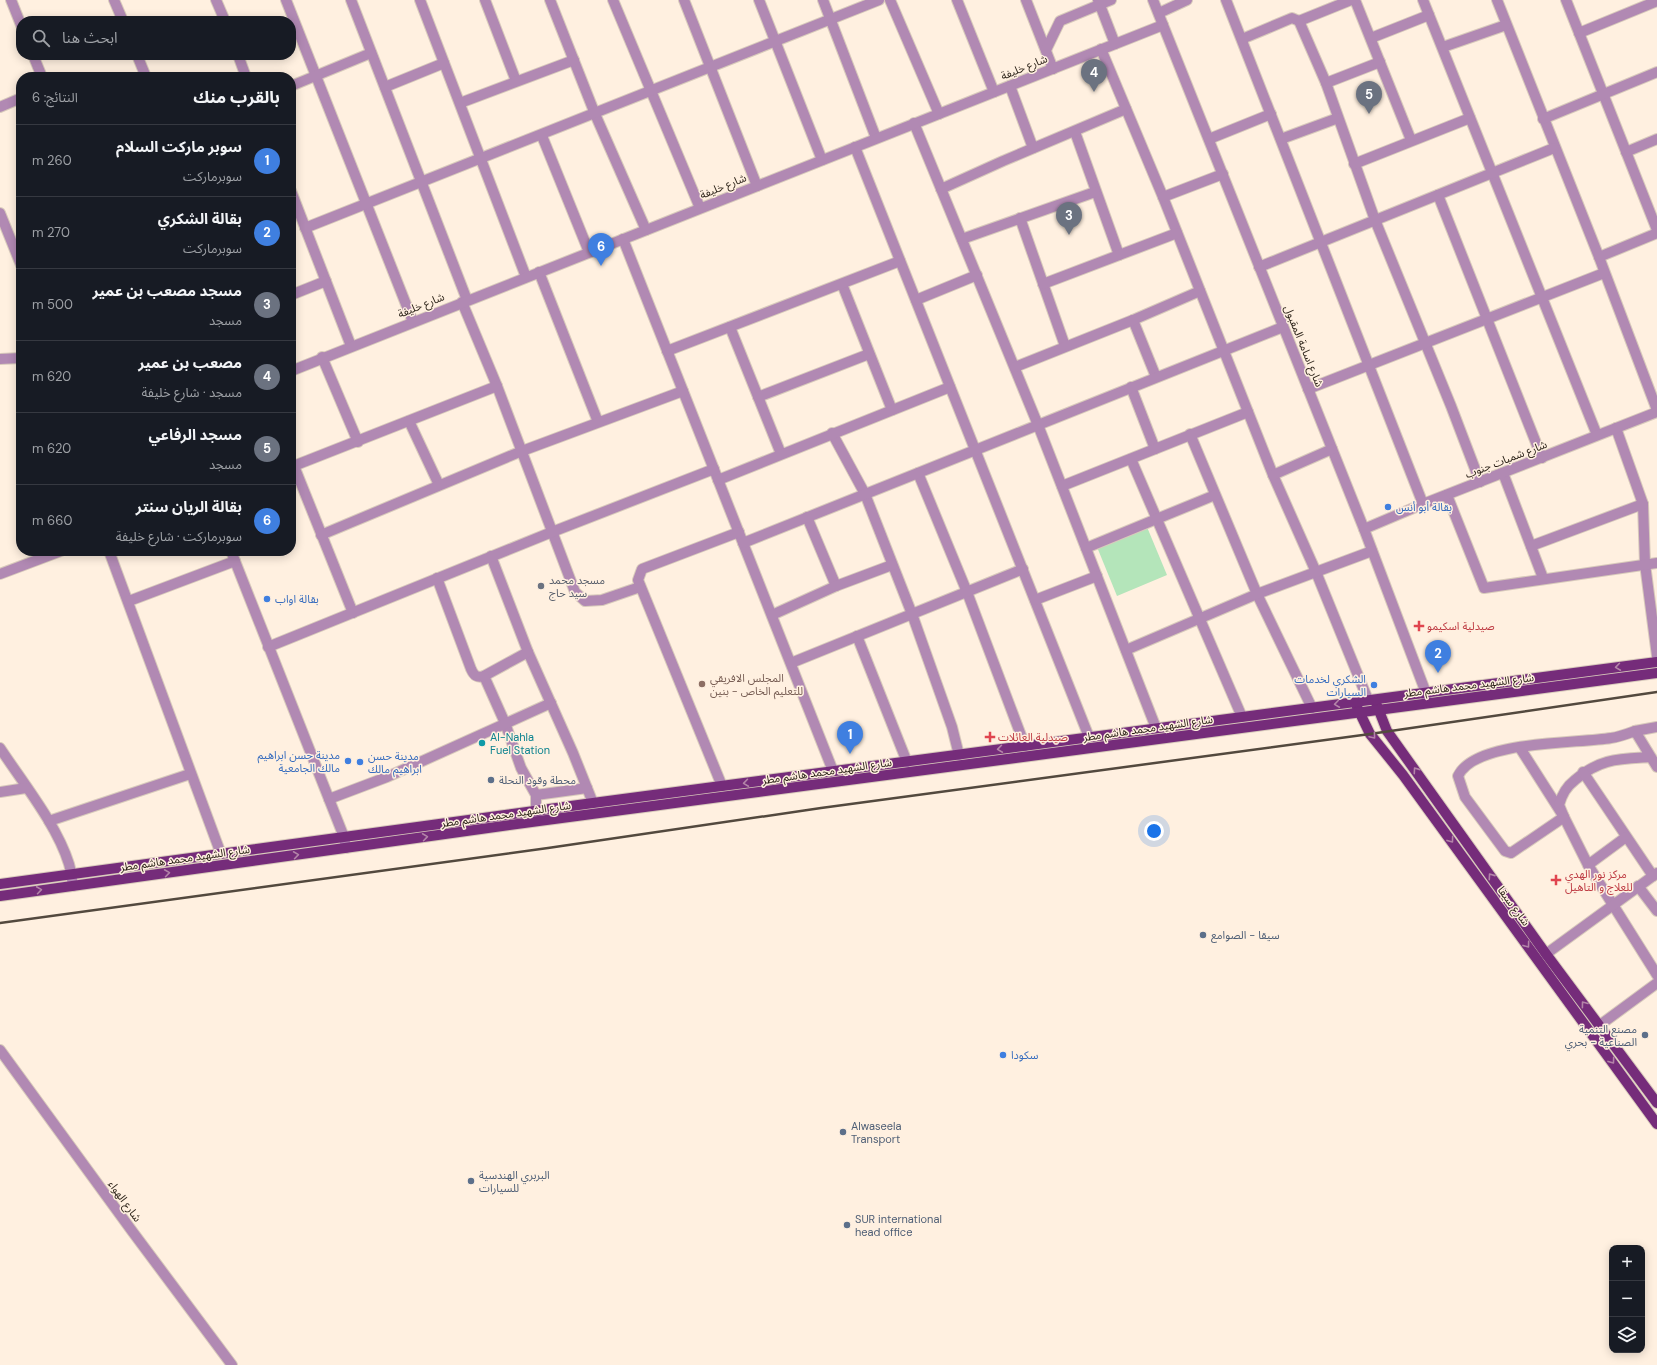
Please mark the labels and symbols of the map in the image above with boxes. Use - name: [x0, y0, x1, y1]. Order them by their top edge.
- street label: شارع خليفة: [999, 51, 1050, 84]
- pin: 4: [1081, 59, 1107, 92]
- pin: 5: [1356, 81, 1382, 114]
- street label: شارع خليفة: [698, 170, 749, 203]
- pin: 3: [1056, 202, 1082, 235]
- pin: 6: [588, 233, 614, 266]
- street label: شارع خليفة: [396, 289, 447, 322]
- street label: شارع اسامة المقبول: [1280, 303, 1327, 390]
- street label: شارع شمبات جنوب: [1463, 437, 1550, 482]
- place label: بقالة أبو أنس: [1396, 500, 1452, 514]
- marker: بقالة أبو أنس: [1383, 502, 1393, 512]
- place label: مسجد محمد سيد حاج: [549, 573, 605, 601]
- marker: مسجد محمد سيد حاج: [536, 581, 546, 591]
- place label: بقالة اواب: [275, 592, 319, 606]
- marker: بقالة اواب: [262, 594, 272, 604]
- place label: صيدلية اسكيمو: [1427, 619, 1495, 633]
- marker: صيدلية اسكيمو: [1414, 621, 1424, 631]
- pin: 2: [1425, 640, 1451, 673]
- one-way arrow: [1615, 662, 1621, 671]
- street label: شارع الشهيد محمد هاشم مطر: [1402, 670, 1535, 702]
- place label: المجلس الافريقي للتعليم الخاص - بنين: [710, 671, 803, 700]
- place label: الشكري لخدمات السيارات: [1294, 672, 1366, 699]
- marker: المجلس الافريقي للتعليم الخاص - بنين: [697, 679, 707, 689]
- marker: الشكري لخدمات السيارات: [1369, 680, 1379, 690]
- one-way arrow: [1334, 699, 1340, 708]
- street label: شارع الشهيد محمد هاشم مطر: [1081, 712, 1214, 746]
- pin: 1: [837, 721, 863, 754]
- place label: Al-Nahla Fuel Station: [490, 730, 550, 757]
- place label: صيدلية العائلات: [998, 730, 1068, 744]
- one-way arrow: [1368, 731, 1375, 739]
- marker: صيدلية العائلات: [985, 732, 995, 742]
- marker: Al-Nahla Fuel Station: [477, 738, 487, 748]
- one-way arrow: [997, 744, 1003, 753]
- place label: مدينة حسن ابراهيم مالك الجامعية: [257, 748, 340, 775]
- place label: مدينة حسن ابراهيم مالك: [368, 749, 422, 778]
- street label: شارع الشهيد محمد هاشم مطر: [760, 755, 893, 789]
- marker: مدينة حسن ابراهيم مالك الجامعية: [343, 756, 353, 766]
- marker: مدينة حسن ابراهيم مالك: [355, 757, 365, 767]
- one-way arrow: [1413, 767, 1421, 774]
- place label: محطة وقود النحلة: [499, 773, 576, 787]
- marker: محطة وقود النحلة: [486, 775, 496, 785]
- one-way arrow: [743, 778, 749, 787]
- street label: شارع الشهيد محمد هاشم مطر: [439, 798, 572, 832]
- your location: [1144, 821, 1164, 841]
- one-way arrow: [422, 833, 428, 842]
- one-way arrow: [1446, 836, 1453, 843]
- street label: شارع الشهيد محمد هاشم مطر: [118, 842, 251, 876]
- one-way arrow: [293, 851, 299, 860]
- place label: مركز نور الهدي للعلاج و التاهيل: [1565, 867, 1633, 895]
- one-way arrow: [164, 869, 170, 878]
- one-way arrow: [1489, 874, 1496, 881]
- marker: مركز نور الهدي للعلاج و التاهيل: [1550, 874, 1562, 886]
- street label: شارع سيقا: [1494, 883, 1533, 930]
- one-way arrow: [36, 886, 42, 895]
- place label: سيقا - الصوامع: [1211, 928, 1280, 943]
- marker: سيقا - الصوامع: [1198, 930, 1208, 940]
- one-way arrow: [1522, 941, 1530, 948]
- one-way arrow: [1582, 1002, 1589, 1009]
- place label: مصنع التنمية الصناعية - بحري: [1565, 1022, 1637, 1052]
- marker: مصنع التنمية الصناعية - بحري: [1640, 1030, 1650, 1040]
- place label: سكودا: [1011, 1048, 1039, 1062]
- marker: سكودا: [998, 1050, 1008, 1060]
- one-way arrow: [1607, 1057, 1614, 1064]
- place label: Alwaseela Transport: [851, 1119, 901, 1146]
- marker: Alwaseela Transport: [838, 1127, 848, 1137]
- place label: البربري الهندسية للسيارات: [479, 1168, 550, 1195]
- marker: البربري الهندسية للسيارات: [466, 1176, 476, 1186]
- street label: شارع الهواء: [104, 1178, 145, 1225]
- place label: SUR international head office: [855, 1212, 942, 1239]
- marker: SUR international head office: [842, 1220, 852, 1230]

